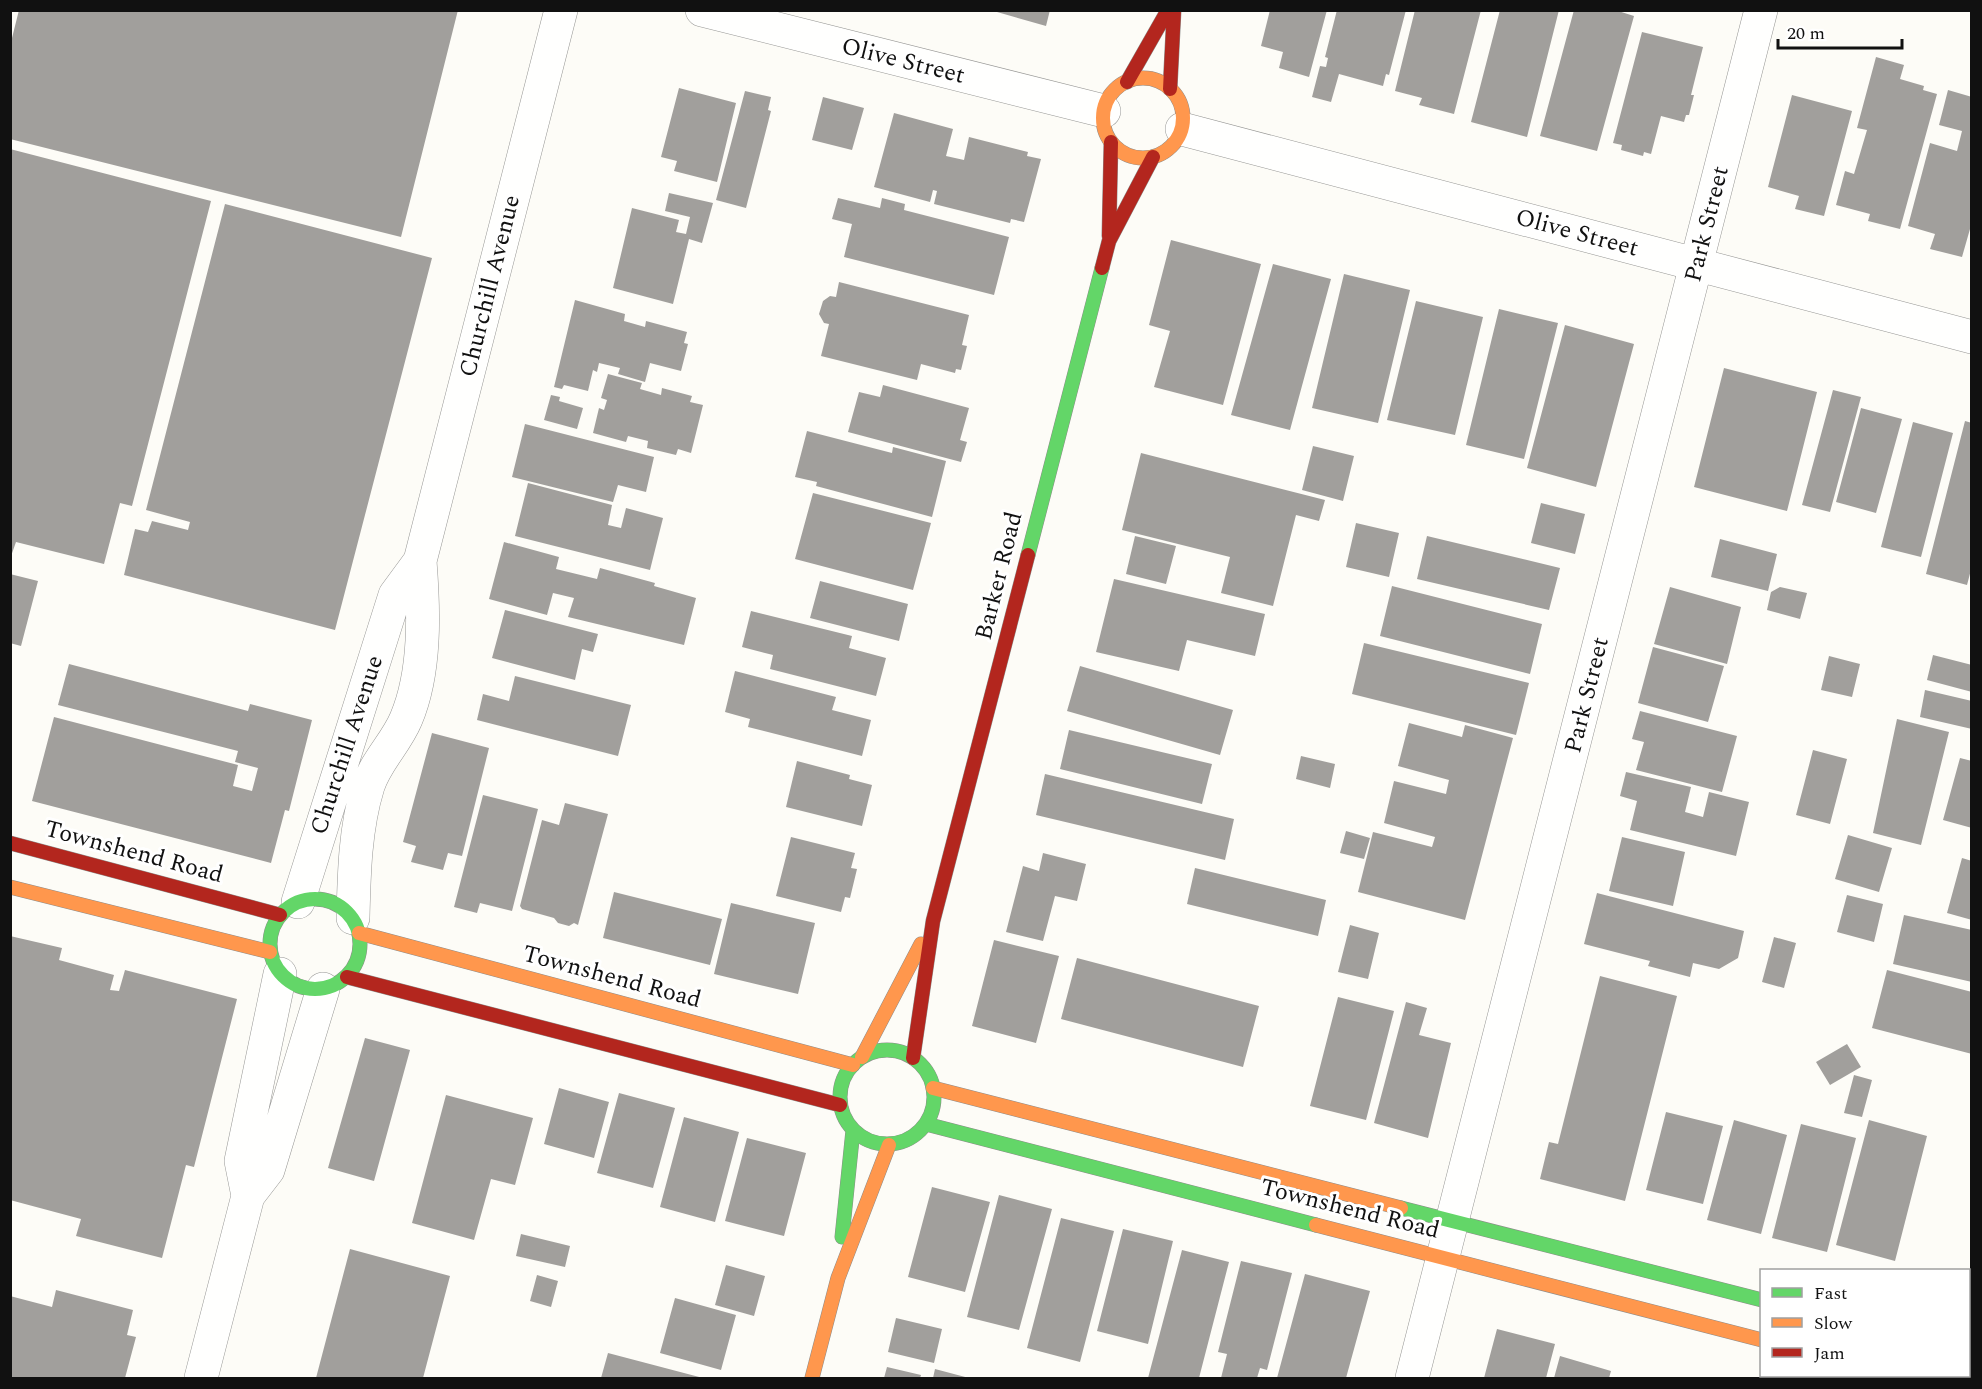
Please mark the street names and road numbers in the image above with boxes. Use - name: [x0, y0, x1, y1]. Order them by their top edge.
- street label: Olive Street: [837, 28, 969, 94]
- street label: Park Street: [1675, 162, 1739, 286]
- street label: Churchill Avenue: [450, 191, 530, 381]
- street label: Olive Street: [1511, 199, 1643, 267]
- street label: Barker Road: [966, 508, 1032, 644]
- street label: Park Street: [1555, 633, 1619, 757]
- street label: Churchill Avenue: [301, 651, 393, 839]
- street label: Townshend Road: [41, 811, 227, 893]
- street label: Townshend Road: [519, 936, 705, 1018]
- street label: Townshend Road: [1257, 1169, 1443, 1249]

